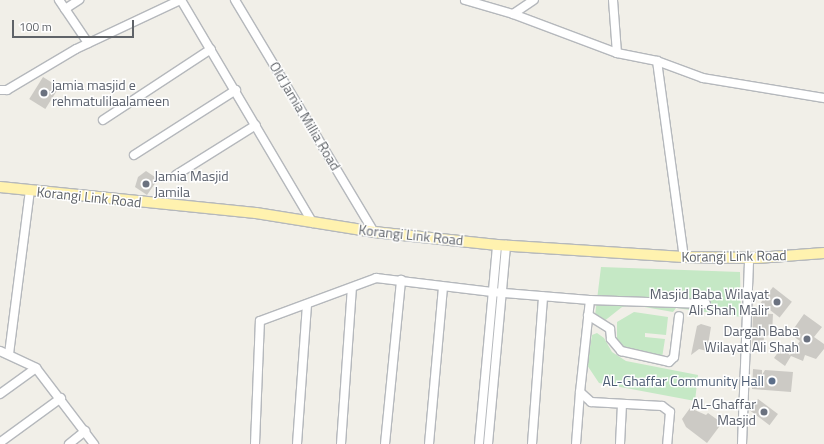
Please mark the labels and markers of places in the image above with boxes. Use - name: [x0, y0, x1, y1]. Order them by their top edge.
- place label: jamia masjid e rehmatulilaalameen: [52, 77, 170, 110]
- marker: jamia masjid e rehmatulilaalameen: [39, 88, 49, 98]
- place label: Jamia Masjid Jamila: [154, 168, 229, 200]
- marker: Jamia Masjid Jamila: [141, 179, 151, 189]
- place label: Masjid Baba Wilayat Ali Shah Malir: [650, 286, 769, 318]
- marker: Masjid Baba Wilayat Ali Shah Malir: [772, 297, 782, 307]
- place label: Dargah Baba Wilayat Ali Shah: [704, 323, 799, 356]
- marker: Dargah Baba Wilayat Ali Shah: [802, 334, 812, 344]
- place label: AL-Ghaffar Community Hall: [602, 373, 764, 389]
- marker: AL-Ghaffar Community Hall: [767, 376, 777, 386]
- place label: AL-Ghaffar Masjid: [692, 396, 756, 428]
- marker: AL-Ghaffar Masjid: [759, 407, 769, 417]

